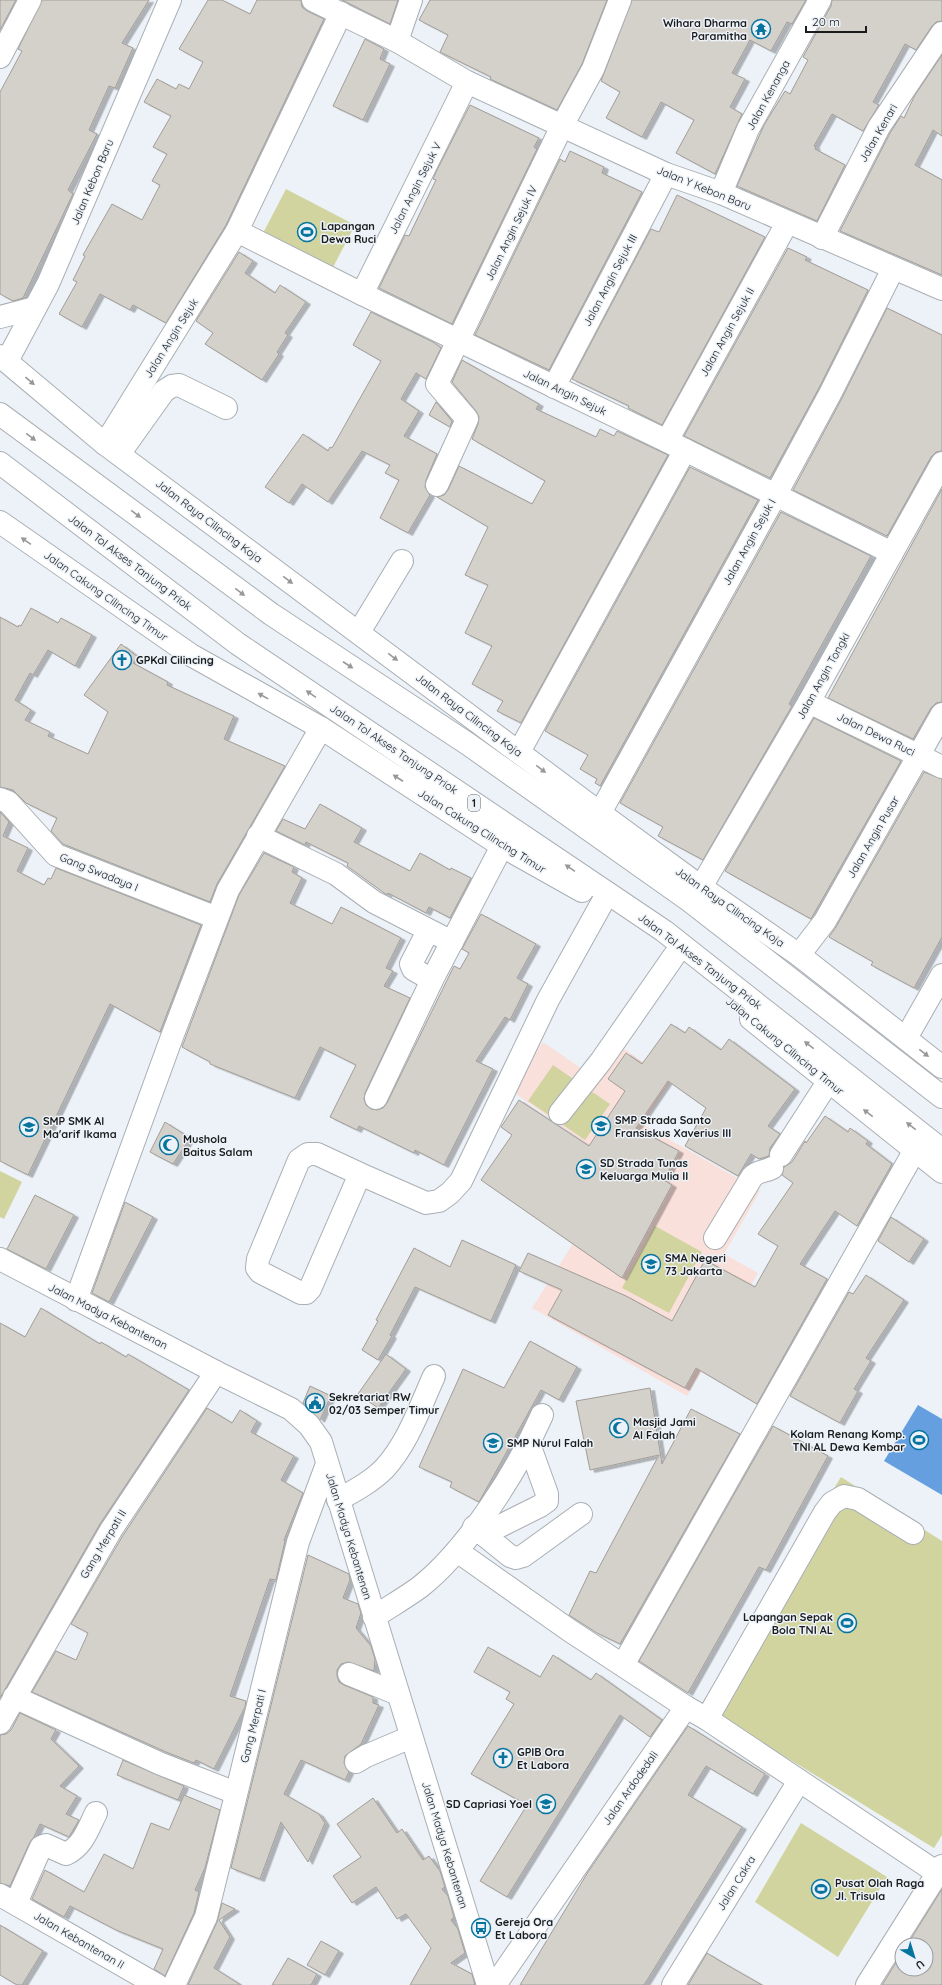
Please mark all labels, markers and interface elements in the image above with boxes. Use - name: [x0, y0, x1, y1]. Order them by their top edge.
- scale bar: [806, 8, 866, 34]
- text: 20 m: [812, 14, 840, 29]
- place label: Wihara Dharma Paramitha: [663, 16, 747, 43]
- temple icon: Wihara Dharma Paramitha: [750, 18, 772, 40]
- street label: Jalan Kenanga: [743, 58, 793, 132]
- street label: Jalan Kenari: [856, 102, 900, 164]
- street label: Jalan Kebon Baru: [68, 137, 116, 227]
- street label: Jalan Angin Sejuk V: [386, 140, 444, 236]
- street label: Jalan Y Kebon Baru: [655, 163, 753, 213]
- street label: Jalan Angin Sejuk IV: [482, 183, 540, 283]
- place label: Lapangan Dewa Ruci: [321, 219, 376, 246]
- sports icon: Lapangan Dewa Ruci: [296, 221, 318, 243]
- street label: Jalan Angin Sejuk III: [580, 232, 640, 328]
- street label: Jalan Angin Sejuk II: [697, 285, 757, 379]
- street label: Jalan Angin Sejuk: [141, 296, 201, 380]
- street label: Jalan Angin Sejuk: [521, 366, 609, 418]
- one-way arrow: [25, 376, 36, 385]
- one-way arrow: [26, 433, 37, 441]
- street label: Jalan Raya Cilincing Koja: [153, 476, 265, 566]
- street label: Jalan Angin Sejuk I: [719, 496, 779, 588]
- one-way arrow: [130, 510, 141, 518]
- street label: Jalan Tol Akses Tanjung Priok: [65, 511, 195, 613]
- one-way arrow: [20, 537, 31, 545]
- street label: Jalan Cakung Cilincing Timur: [41, 548, 171, 645]
- one-way arrow: [283, 576, 294, 584]
- one-way arrow: [235, 588, 246, 596]
- street label: Jalan Angin Tongki: [793, 630, 853, 722]
- church icon: GPKdI Cilincing: [111, 649, 133, 671]
- place label: GPKdI Cilincing: [136, 653, 214, 667]
- one-way arrow: [387, 653, 398, 662]
- one-way arrow: [343, 661, 353, 669]
- street label: Jalan Raya Cilincing Koja: [413, 670, 525, 760]
- one-way arrow: [306, 690, 317, 697]
- one-way arrow: [258, 692, 269, 699]
- street label: Jalan Tol Akses Tanjung Priok: [327, 701, 461, 797]
- street label: Jalan Dewa Ruci: [835, 709, 917, 759]
- one-way arrow: [536, 765, 547, 773]
- one-way arrow: [393, 774, 403, 782]
- street label: Jalan Cakung Cilincing Timur: [415, 786, 549, 877]
- street label: Jalan Angin Pusar: [844, 793, 903, 881]
- road number: 1: [468, 795, 480, 811]
- street label: Gang Swadaya I: [58, 850, 140, 894]
- one-way arrow: [565, 864, 575, 872]
- street label: Jalan Raya Cilincing Koja: [673, 864, 787, 950]
- street label: Jalan Tol Akses Tanjung Priok: [635, 910, 765, 1012]
- street label: Jalan Cakung Cilincing Timur: [723, 994, 848, 1099]
- one-way arrow: [804, 1041, 815, 1050]
- one-way arrow: [919, 1048, 929, 1057]
- one-way arrow: [862, 1108, 873, 1117]
- place label: SMP Strada Santo Fransiskus Xaverius III: [615, 1113, 731, 1140]
- place label: SMP SMK Al Ma'arif Ikama: [43, 1114, 117, 1141]
- school or university icon: SMP Strada Santo Fransiskus Xaverius III: [590, 1115, 612, 1137]
- school or university icon: SMP SMK Al Ma'arif Ikama: [18, 1116, 40, 1138]
- one-way arrow: [906, 1121, 917, 1130]
- place label: Mushola Baitus Salam: [183, 1132, 253, 1159]
- mosque icon: Mushola Baitus Salam: [158, 1134, 180, 1156]
- place label: SD Strada Tunas Keluarga Mulia II: [600, 1156, 688, 1183]
- school or university icon: SD Strada Tunas Keluarga Mulia II: [575, 1158, 597, 1180]
- place label: SMA Negeri 73 Jakarta: [665, 1251, 726, 1278]
- school or university icon: SMA Negeri 73 Jakarta: [640, 1253, 662, 1275]
- street label: Jalan Madya Kebantenan: [46, 1280, 170, 1352]
- place label: Sekretariat RW 02/03 Semper Timur: [329, 1390, 440, 1417]
- public building icon: Sekretariat RW 02/03 Semper Timur: [304, 1392, 326, 1414]
- place label: Masjid Jami Al Falah: [633, 1415, 696, 1442]
- mosque icon: Masjid Jami Al Falah: [608, 1417, 630, 1439]
- place label: Kolam Renang Komp. TNI AL Dewa Kembar: [790, 1427, 905, 1454]
- sports icon: Kolam Renang Komp. TNI AL Dewa Kembar: [908, 1429, 930, 1451]
- school or university icon: SMP Nurul Falah: [482, 1432, 504, 1454]
- place label: SMP Nurul Falah: [507, 1436, 593, 1450]
- street label: Jalan Madya Kebantenan: [323, 1471, 375, 1601]
- street label: Gang Merpati II: [77, 1507, 129, 1581]
- place label: Lapangan Sepak Bola TNI AL: [743, 1610, 833, 1637]
- sports icon: Lapangan Sepak Bola TNI AL: [836, 1612, 858, 1634]
- street label: Gang Merpati I: [237, 1688, 269, 1764]
- place label: GPIB Ora Et Labora: [517, 1745, 569, 1772]
- church icon: GPIB Ora Et Labora: [492, 1747, 514, 1769]
- street label: Jalan Ardodedali: [599, 1748, 661, 1828]
- street label: Jalan Madya Kebantenan: [419, 1780, 471, 1910]
- school or university icon: SD Capriasi Yoel: [535, 1793, 557, 1815]
- place label: SD Capriasi Yoel: [446, 1797, 532, 1811]
- street label: Jalan Cakra: [714, 1853, 758, 1913]
- place label: Pusat Olah Raga Jl. Trisula: [835, 1876, 924, 1903]
- sports icon: Pusat Olah Raga Jl. Trisula: [810, 1878, 832, 1900]
- street label: Jalan Kebantenan II: [31, 1908, 127, 1972]
- place label: Gereja Ora Et Labora: [495, 1915, 553, 1942]
- bus stop icon: Gereja Ora Et Labora: [470, 1917, 492, 1939]
- north arrow: [894, 1937, 934, 1977]
- text: U: [913, 1957, 928, 1973]

